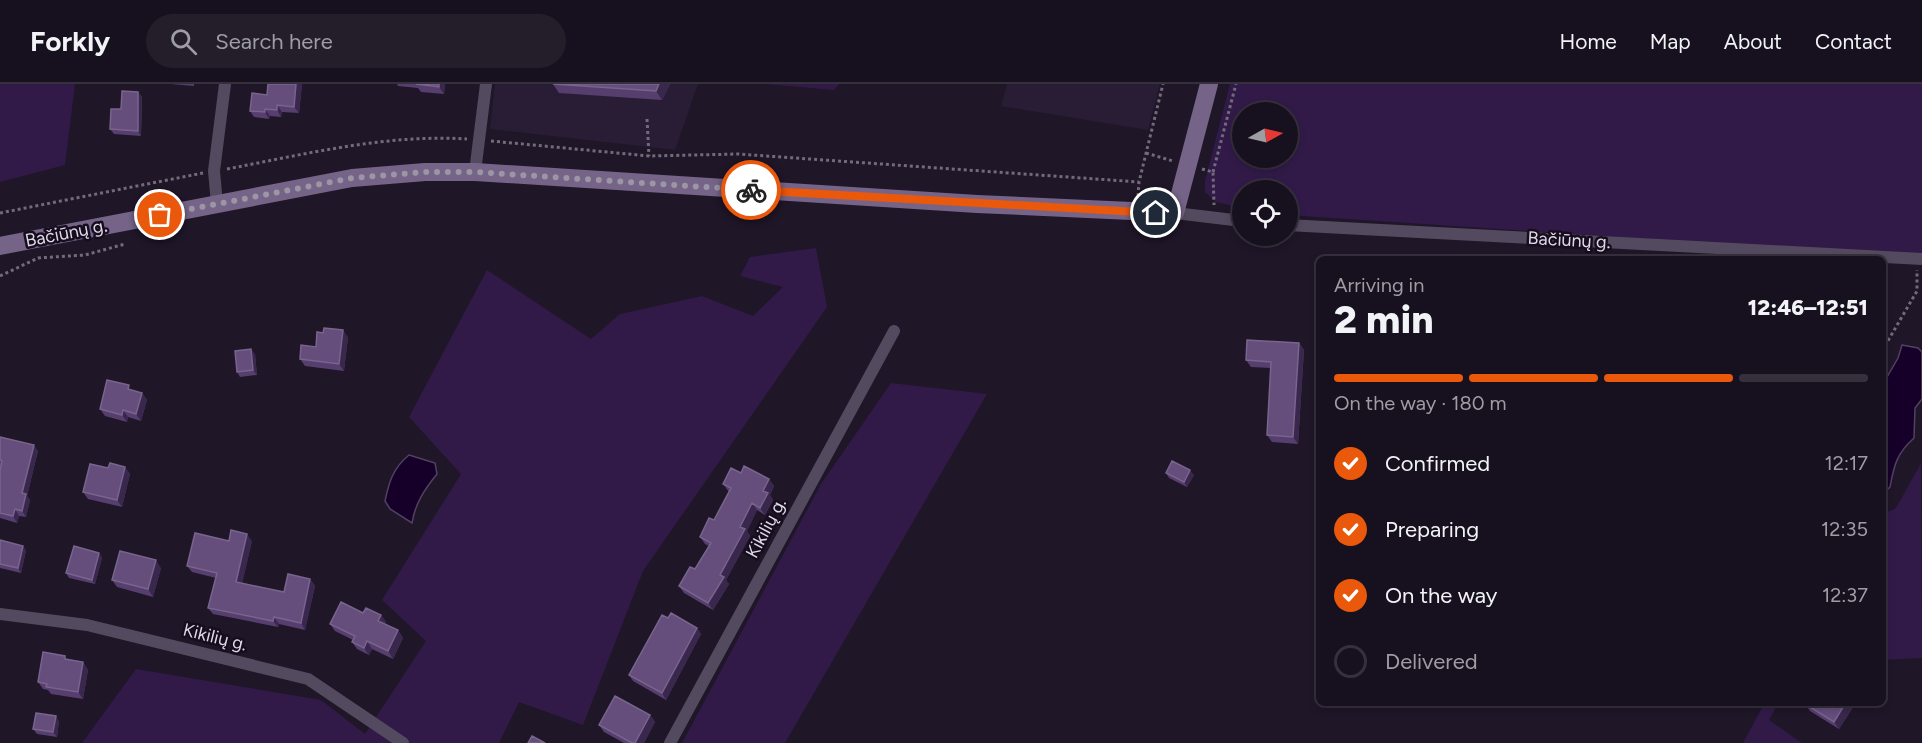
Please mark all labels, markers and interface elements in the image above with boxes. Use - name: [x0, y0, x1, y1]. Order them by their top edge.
- search box: [146, 14, 566, 68]
- text: Forkly: [30, 24, 110, 58]
- icon: search: [167, 25, 200, 58]
- text: Search here: [215, 28, 333, 55]
- text: Home: [1560, 29, 1617, 54]
- text: Map: [1650, 29, 1691, 54]
- text: About: [1724, 29, 1782, 54]
- text: Contact: [1815, 29, 1892, 54]
- north arrow: [1232, 102, 1298, 168]
- map controls: [1232, 102, 1298, 246]
- courier: [721, 160, 781, 220]
- icon: bike: [735, 174, 768, 207]
- button: locate: [1232, 180, 1298, 246]
- pin: [1130, 187, 1181, 238]
- pin: [134, 189, 185, 240]
- icon: home: [1139, 196, 1172, 229]
- icon: bag: [143, 198, 176, 231]
- street label: Bačiūnų g.: [23, 214, 109, 252]
- street label: Bačiūnų g.: [1527, 227, 1611, 253]
- text: Arriving in: [1334, 273, 1424, 297]
- text: 12:46–12:51: [1748, 294, 1868, 321]
- text: 2 min: [1334, 296, 1434, 343]
- text: On the way · 180 m: [1334, 391, 1507, 415]
- icon: check: [1334, 447, 1367, 480]
- text: Confirmed: [1385, 450, 1490, 477]
- text: 12:17: [1825, 451, 1868, 475]
- street label: Kikilių g.: [741, 494, 791, 562]
- icon: check: [1334, 513, 1367, 546]
- text: Preparing: [1385, 516, 1479, 543]
- text: 12:35: [1821, 517, 1868, 541]
- icon: check: [1334, 579, 1367, 612]
- text: On the way: [1385, 582, 1497, 609]
- text: 12:37: [1822, 583, 1868, 607]
- street label: Kikilių g.: [181, 618, 249, 656]
- text: Delivered: [1385, 648, 1478, 675]

